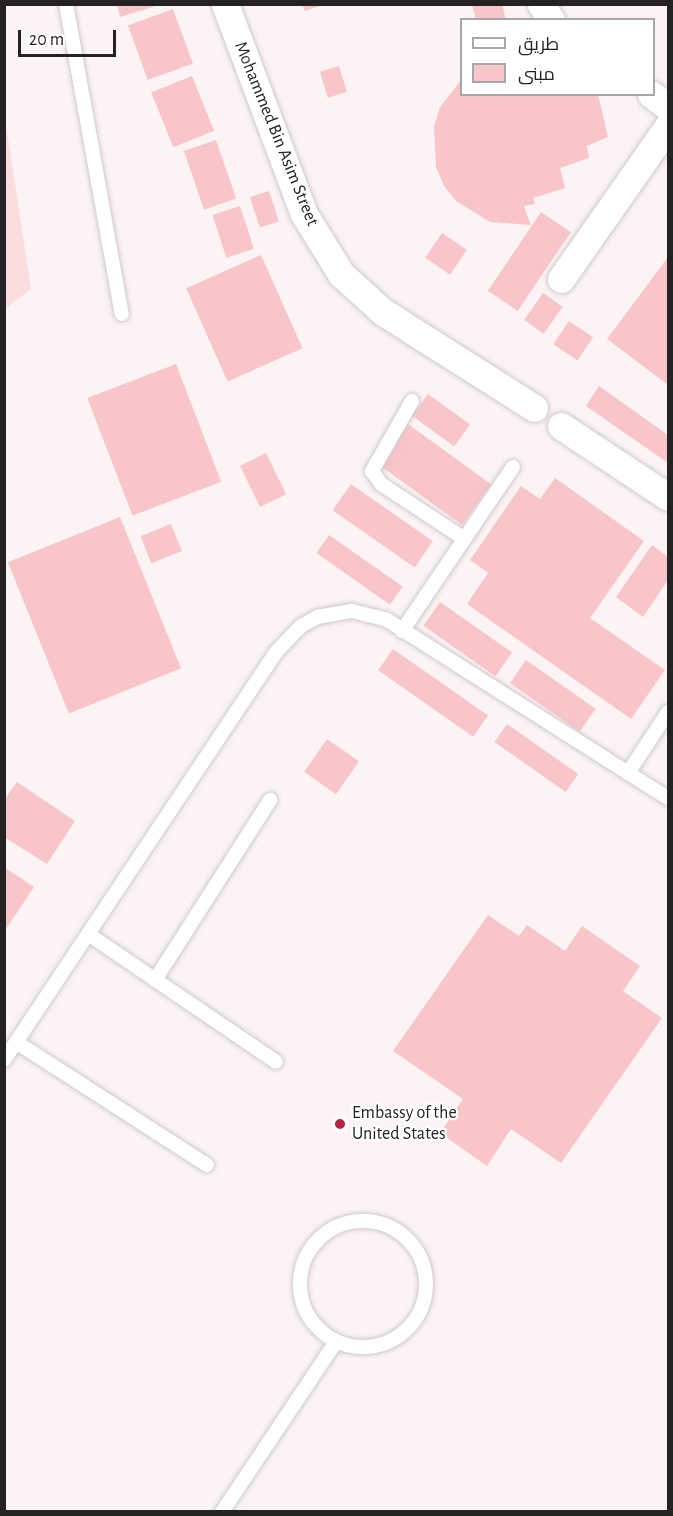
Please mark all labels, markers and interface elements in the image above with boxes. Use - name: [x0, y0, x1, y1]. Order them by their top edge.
- scale bar: [21, 18, 118, 56]
- legend: [460, 18, 655, 96]
- text: 20 m: [29, 31, 64, 49]
- text: طريق: [518, 36, 559, 54]
- street label: Mohammed Bin Asim Street: [229, 39, 323, 229]
- text: مبنى: [518, 66, 555, 84]
- place label: Embassy of the United States: [352, 1103, 457, 1146]
- marker: Embassy of the United States: [333, 1117, 347, 1131]

